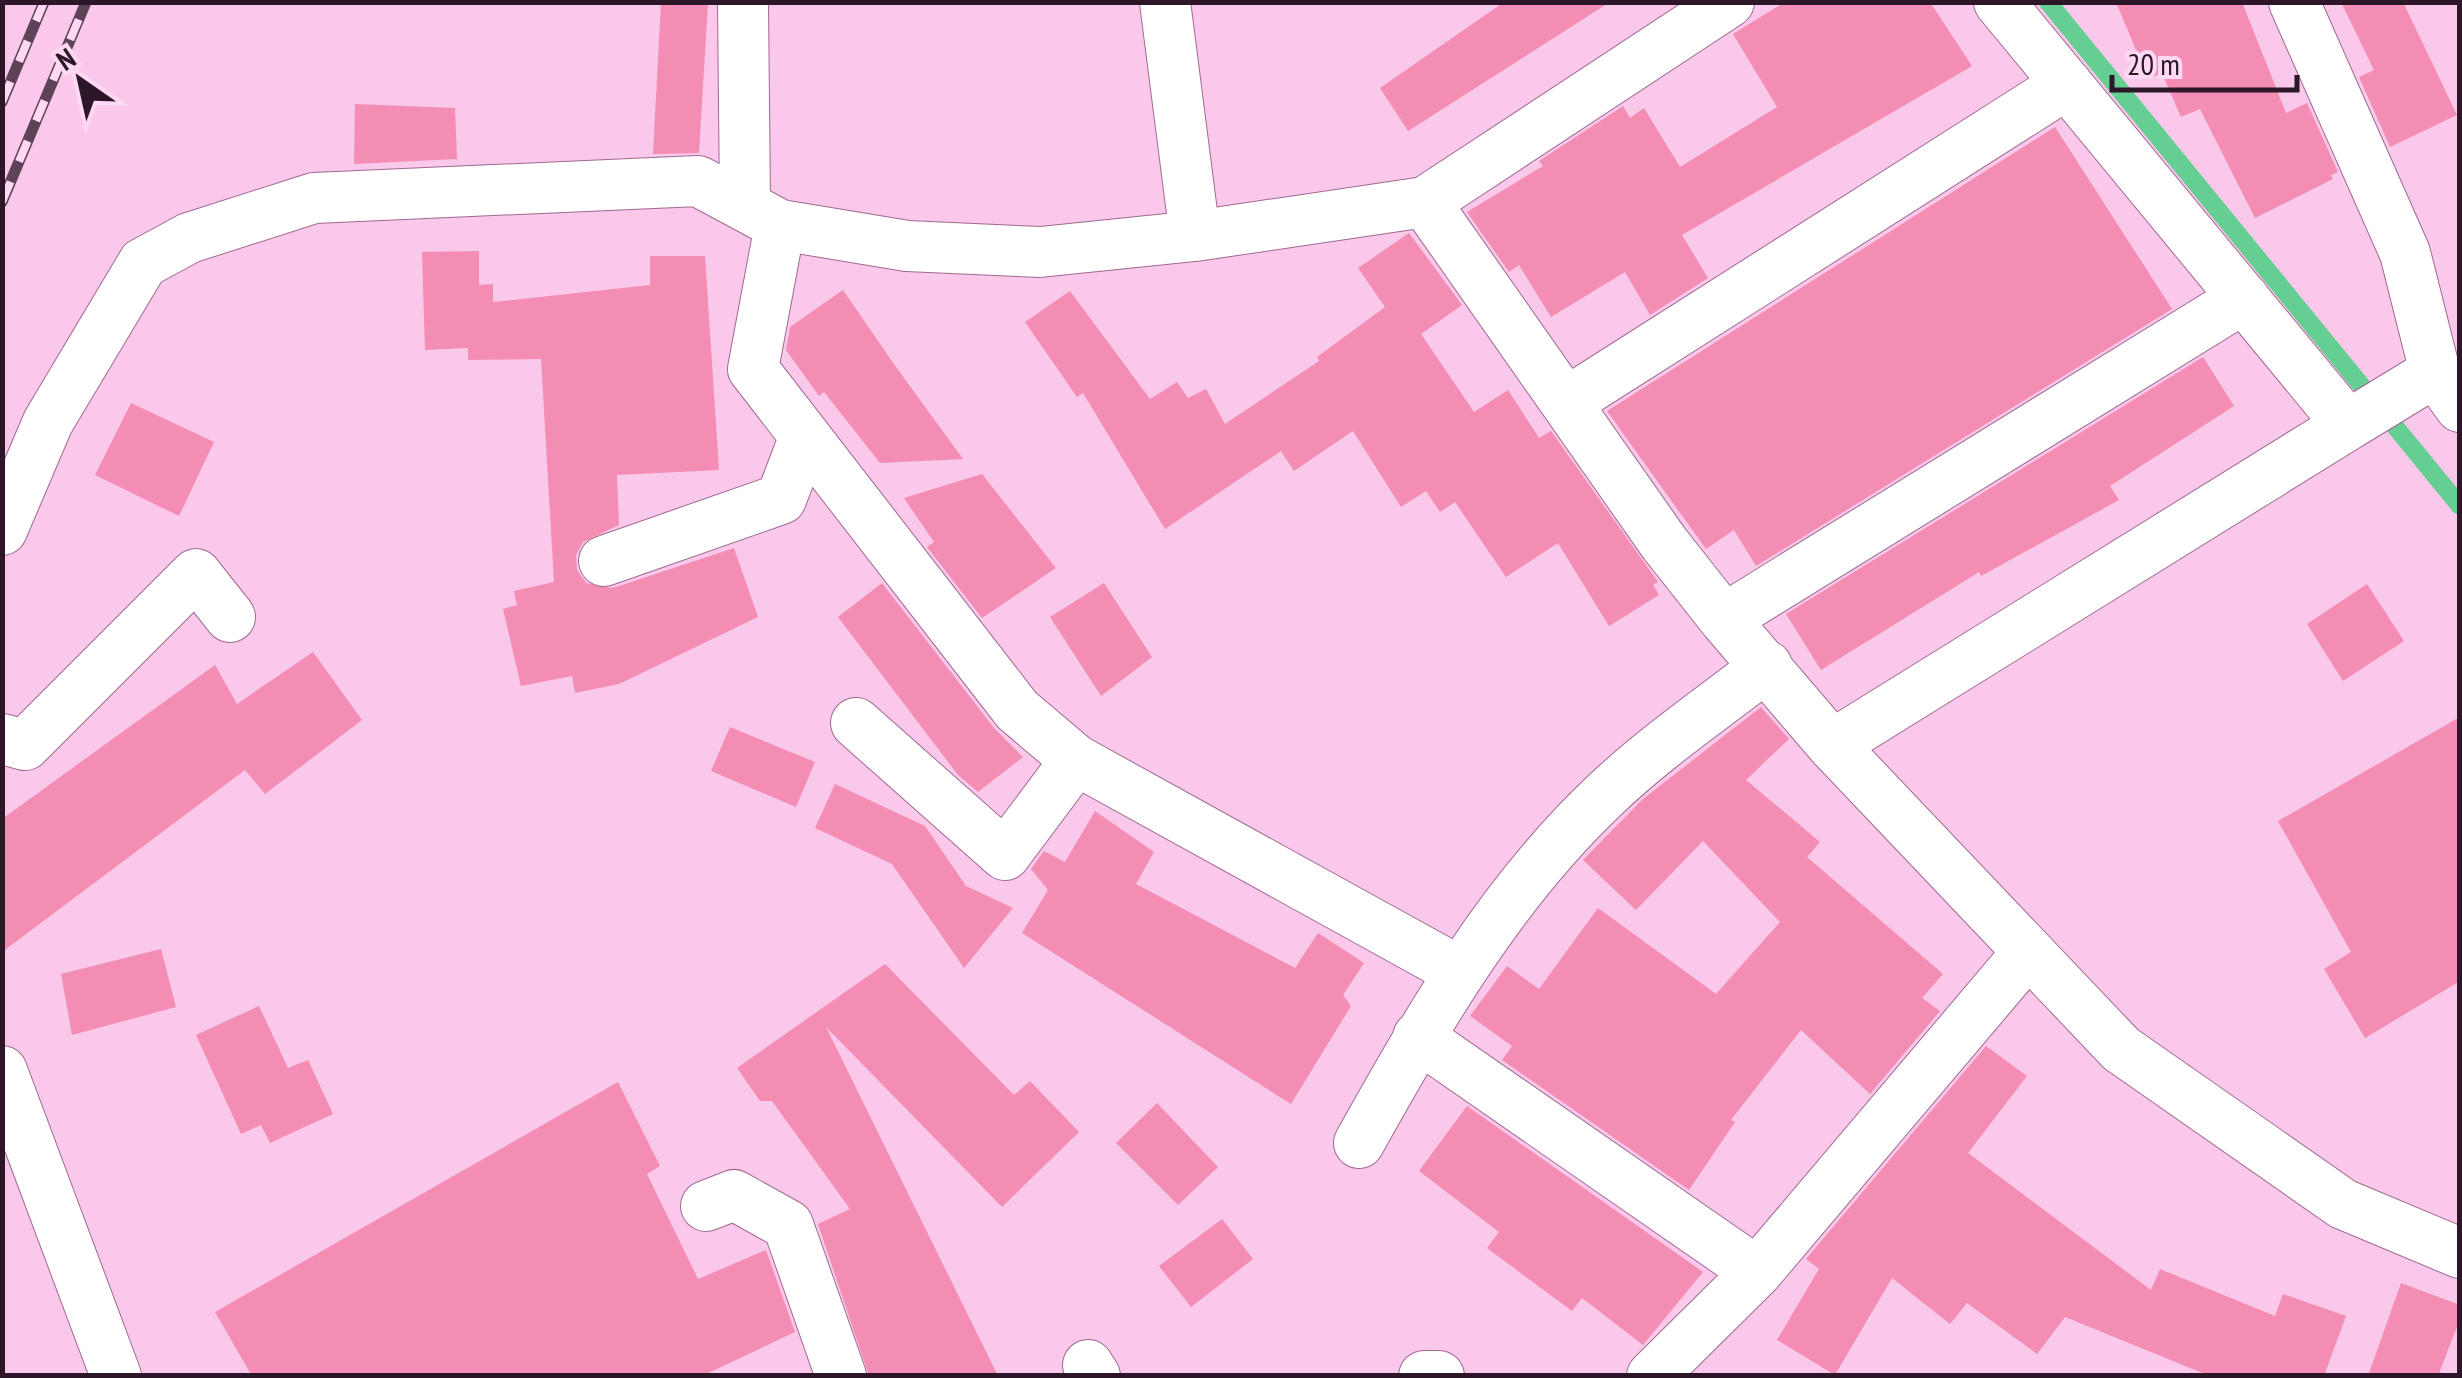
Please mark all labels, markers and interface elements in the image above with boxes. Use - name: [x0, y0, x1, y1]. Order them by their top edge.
- north arrow: [30, 30, 130, 130]
- scale bar: [2112, 30, 2297, 92]
- text: N: [49, 39, 82, 78]
- text: 20 m: [2127, 44, 2180, 83]

